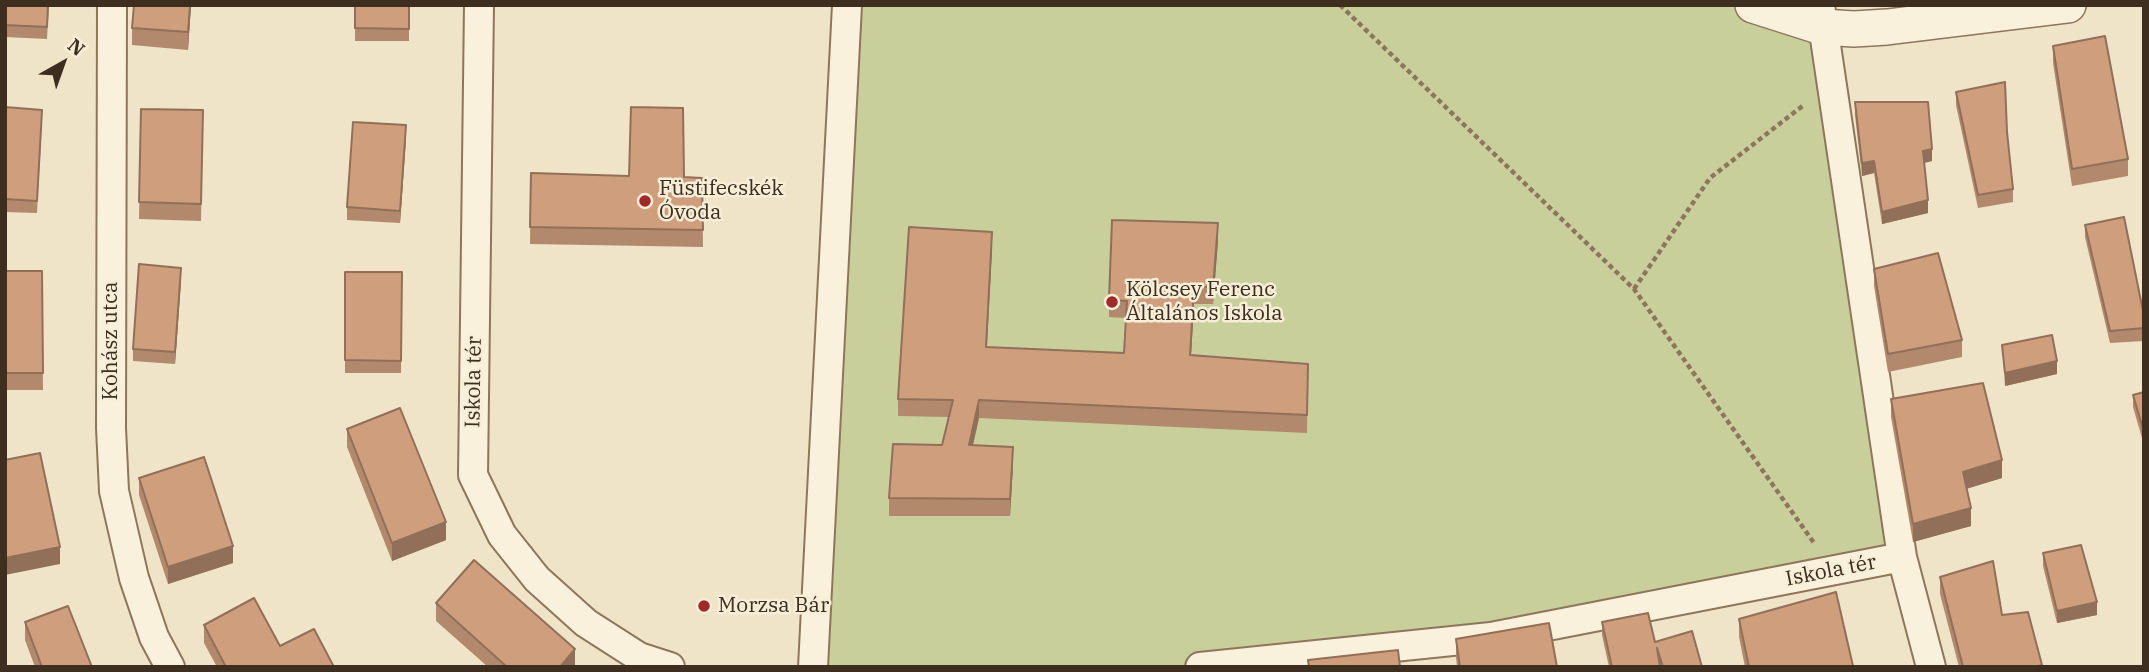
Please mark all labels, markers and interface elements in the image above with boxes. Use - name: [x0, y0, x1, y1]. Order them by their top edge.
- north arrow: [28, 28, 98, 98]
- text: N: [63, 33, 90, 61]
- place label: Füstifecskék Óvoda: [659, 176, 784, 226]
- marker: Füstifecskék Óvoda: [637, 193, 653, 209]
- place label: Kölcsey Ferenc Általános Iskola: [1126, 277, 1283, 327]
- street label: Kohász utca: [98, 282, 124, 400]
- marker: Kölcsey Ferenc Általános Iskola: [1104, 294, 1120, 310]
- street label: Iskola tér: [461, 336, 487, 428]
- street label: Iskola tér: [1783, 550, 1879, 592]
- place label: Morzsa Bár: [718, 593, 829, 619]
- marker: Morzsa Bár: [696, 598, 712, 614]

